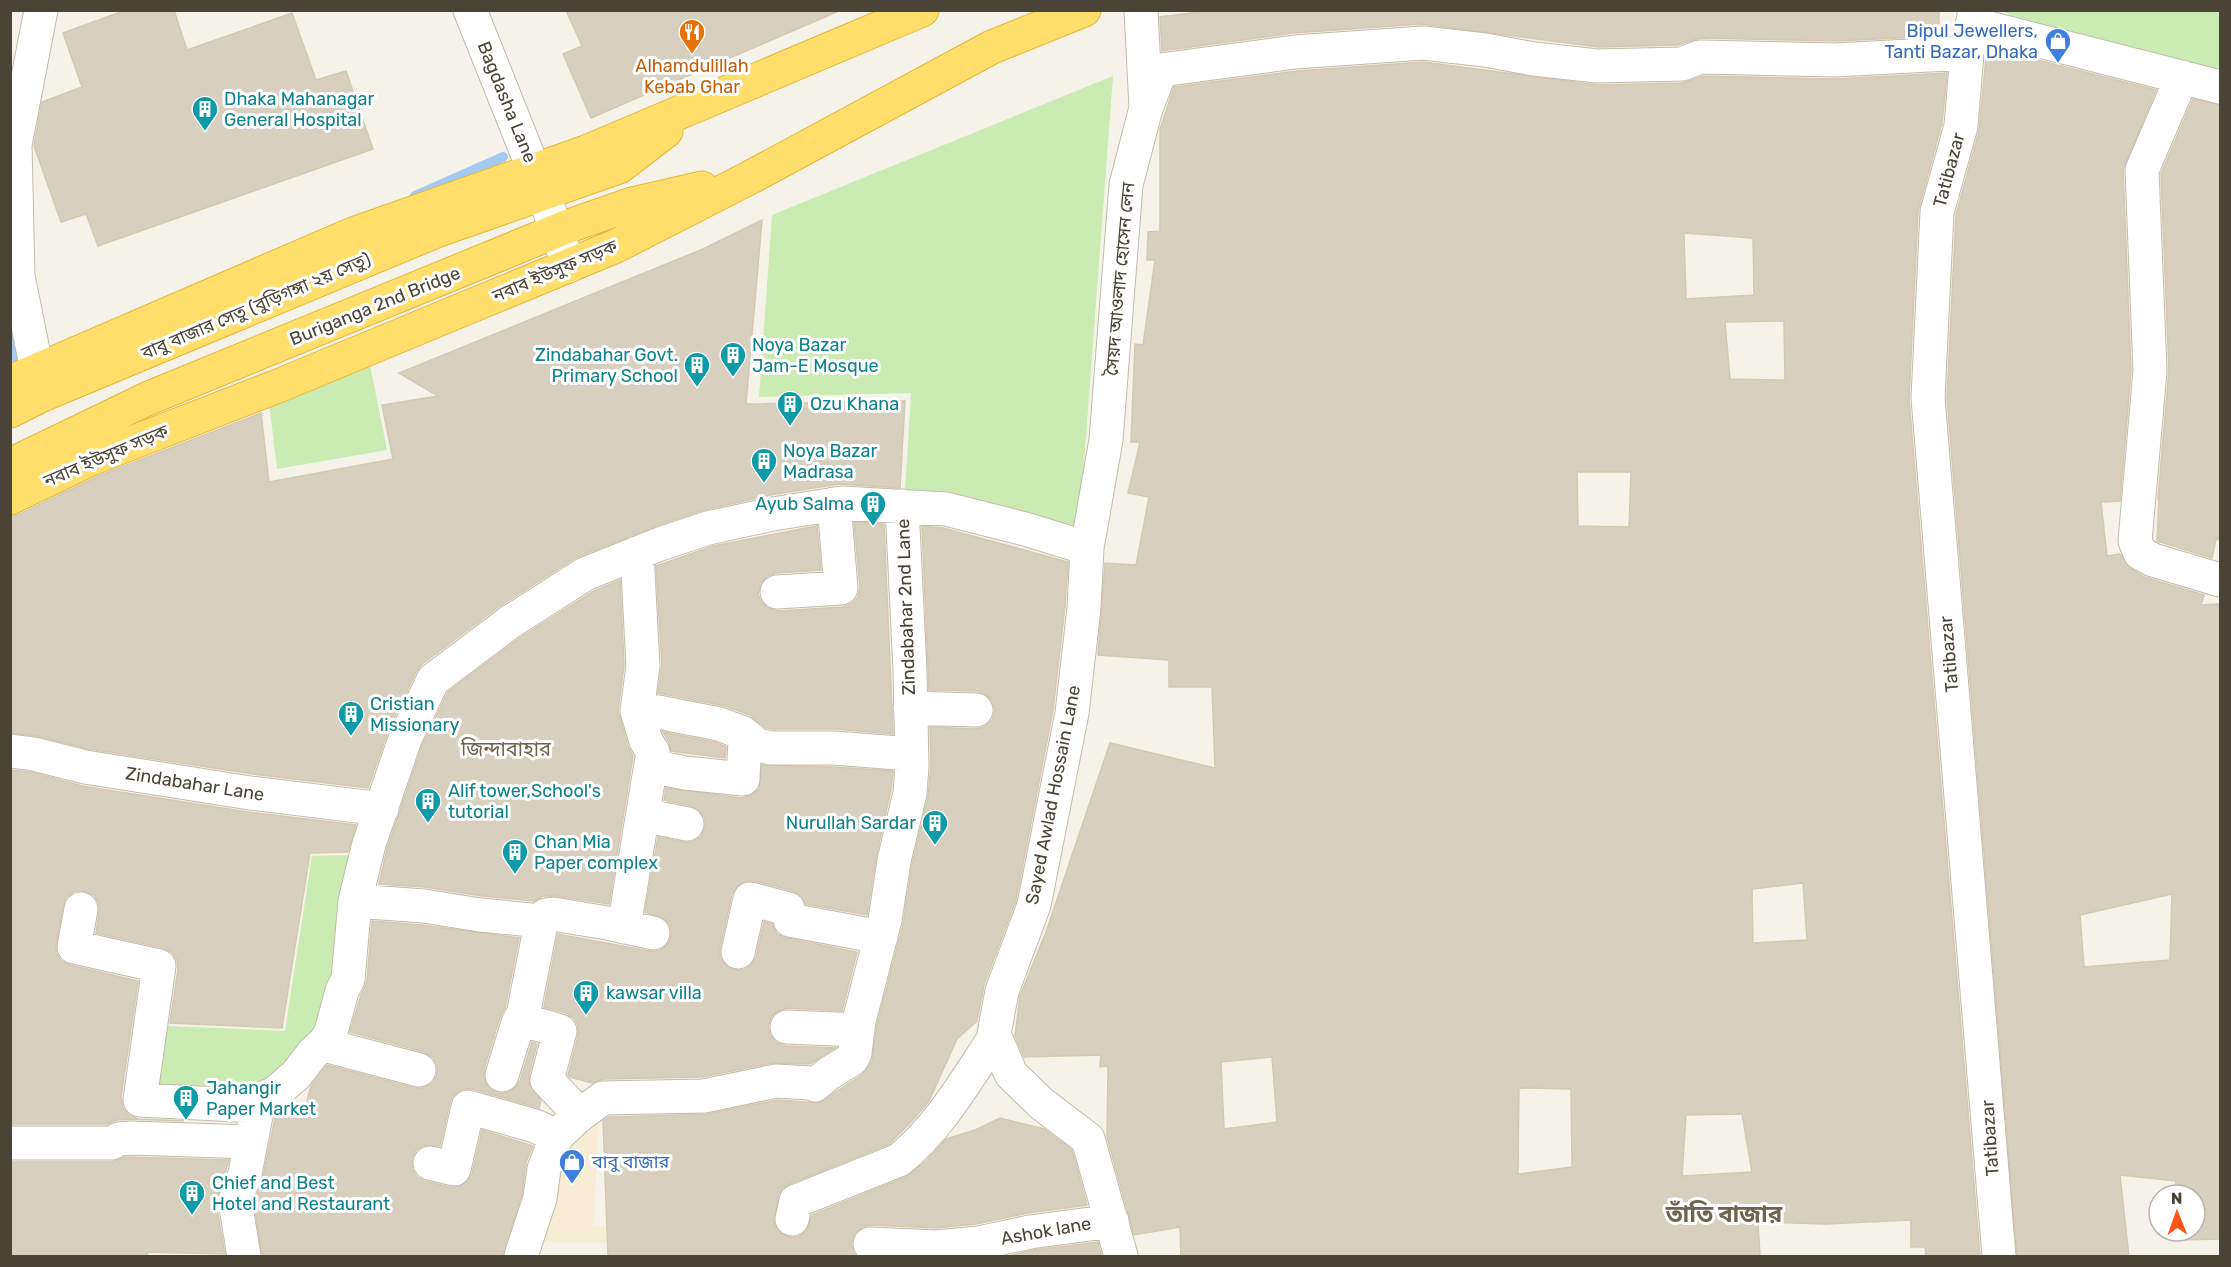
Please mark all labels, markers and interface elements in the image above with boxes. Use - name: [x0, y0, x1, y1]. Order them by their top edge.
- restaurant icon: Alhamdulillah Kebab Ghar: [677, 17, 707, 55]
- place label: Bipul Jewellers, Tanti Bazar, Dhaka: [1885, 20, 2038, 63]
- shop icon: Bipul Jewellers, Tanti Bazar, Dhaka: [2043, 26, 2073, 64]
- street label: Bagdasha Lane: [473, 38, 541, 166]
- place label: Alhamdulillah Kebab Ghar: [635, 55, 749, 98]
- place label: Dhaka Mahanagar General Hospital: [224, 88, 374, 131]
- building icon: Dhaka Mahanagar General Hospital: [190, 94, 220, 132]
- street label: Tatibazar: [1928, 130, 1970, 210]
- street label: সৈয়দ আওলাদ হোসেন লেন: [1100, 180, 1140, 378]
- street label: নবাব ইউসুফ সড়ক: [489, 235, 621, 308]
- street label: বাবু বাজার সেতু (বুড়িগঙ্গা ২য় সেতু): [137, 248, 374, 365]
- street label: Buriganga 2nd Bridge: [286, 262, 464, 350]
- place label: Noya Bazar Jam-E Mosque: [752, 334, 879, 377]
- building icon: Noya Bazar Jam-E Mosque: [718, 340, 748, 378]
- place label: Zindabahar Govt. Primary School: [535, 344, 678, 387]
- building icon: Zindabahar Govt. Primary School: [682, 350, 712, 388]
- building icon: Ozu Khana: [775, 389, 805, 427]
- place label: Ozu Khana: [810, 393, 899, 415]
- street label: নবাব ইউসুফ সড়ক: [40, 420, 172, 493]
- place label: Noya Bazar Madrasa: [783, 440, 877, 483]
- building icon: Noya Bazar Madrasa: [749, 446, 779, 484]
- building icon: Ayub Salma: [858, 489, 888, 527]
- place label: Ayub Salma: [755, 493, 854, 515]
- street label: Zindabahar 2nd Lane: [892, 518, 920, 696]
- street label: Tatibazar: [1935, 615, 1963, 693]
- street label: Sayed Awlad Hossain Lane: [1021, 683, 1085, 907]
- place label: Cristian Missionary: [370, 693, 459, 736]
- building icon: Cristian Missionary: [336, 699, 366, 737]
- district label: জিন্দাবাহার: [460, 737, 552, 761]
- street label: Zindabahar Lane: [124, 762, 266, 806]
- place label: Alif tower,School's tutorial: [448, 780, 601, 823]
- building icon: Alif tower,School's tutorial: [413, 786, 443, 824]
- building icon: Nurullah Sardar: [920, 808, 950, 846]
- place label: Nurullah Sardar: [786, 812, 916, 834]
- place label: Chan Mia Paper complex: [534, 831, 658, 874]
- building icon: Chan Mia Paper complex: [500, 837, 530, 875]
- building icon: kawsar villa: [571, 978, 601, 1016]
- place label: kawsar villa: [606, 982, 702, 1004]
- place label: Jahangir Paper Market: [206, 1077, 316, 1120]
- building icon: Jahangir Paper Market: [171, 1083, 201, 1121]
- street label: Tatibazar: [1976, 1099, 2004, 1177]
- shop icon: বাবু বাজার: [557, 1147, 587, 1185]
- place label: বাবু বাজার: [591, 1151, 669, 1173]
- place label: Chief and Best Hotel and Restaurant: [212, 1172, 390, 1215]
- building icon: Chief and Best Hotel and Restaurant: [177, 1178, 207, 1216]
- north arrow: [2147, 1183, 2207, 1243]
- text: N: [2171, 1189, 2183, 1208]
- district label: তাঁতি বাজার: [1665, 1200, 1783, 1228]
- street label: Ashok lane: [999, 1212, 1093, 1250]

